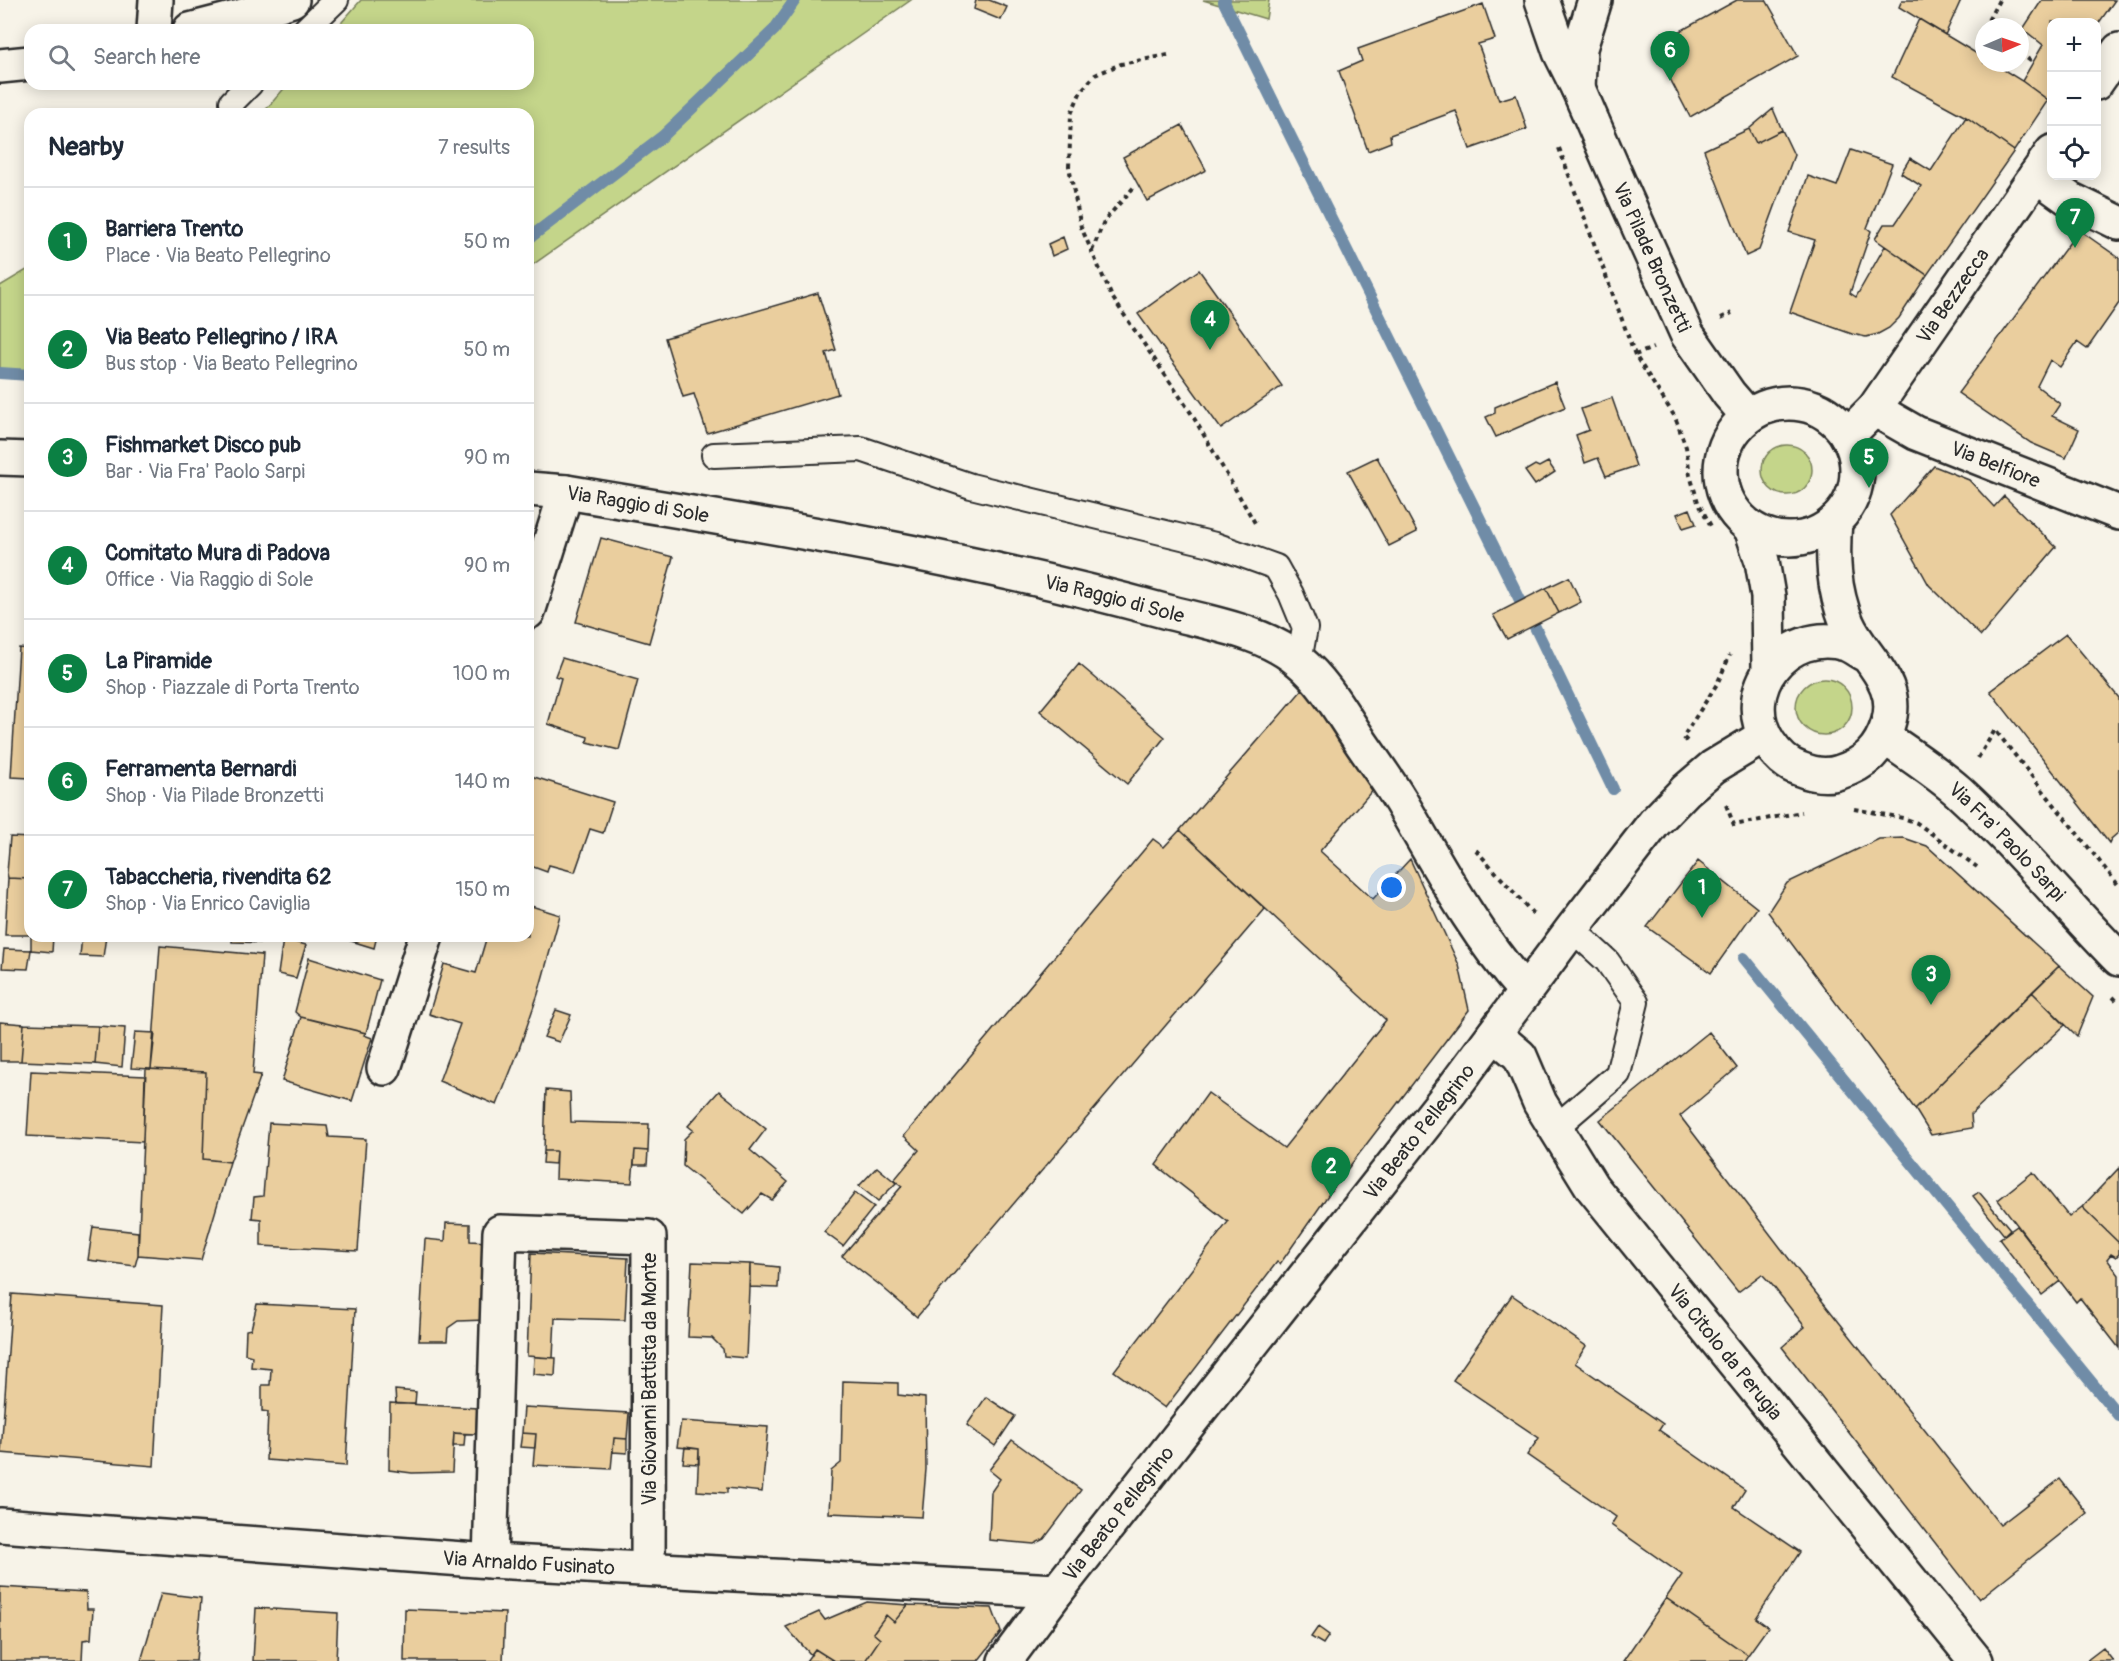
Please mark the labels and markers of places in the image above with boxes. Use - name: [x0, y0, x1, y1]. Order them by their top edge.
- pin: 6: [1650, 32, 1690, 81]
- pin: 7: [2056, 198, 2094, 248]
- pin: 4: [1190, 300, 1230, 350]
- pin: 5: [1850, 438, 1888, 488]
- pin: 1: [1682, 868, 1722, 918]
- pin: 3: [1912, 956, 1950, 1005]
- pin: 2: [1312, 1148, 1350, 1197]

